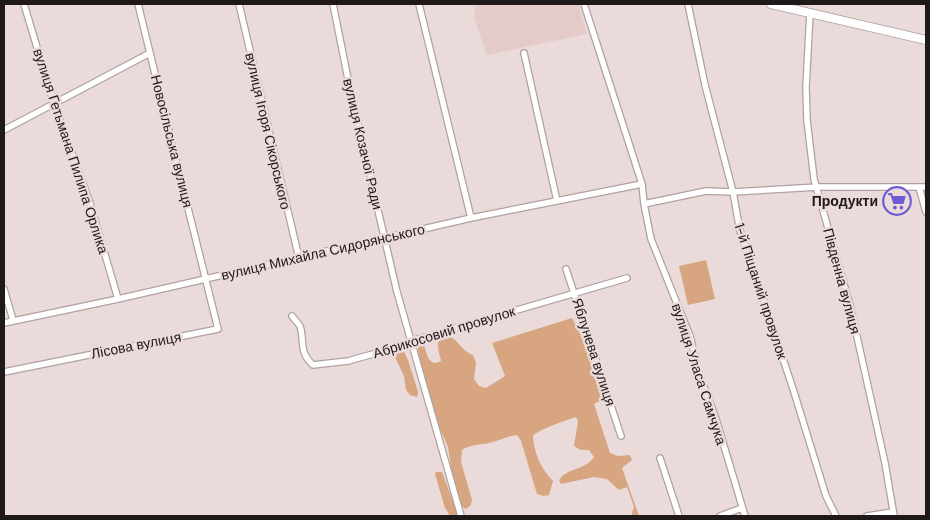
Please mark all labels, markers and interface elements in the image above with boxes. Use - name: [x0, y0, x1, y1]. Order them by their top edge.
- street label: вулиця Гетьмана Пилипа Орлика: [29, 46, 113, 256]
- street label: вулиця Ігоря Сікорського: [241, 51, 295, 211]
- street label: Новосільська вулиця: [147, 73, 197, 209]
- street label: вулиця Козачої Ради: [339, 77, 387, 211]
- supermarket icon: Продукти: [882, 186, 912, 216]
- place label: Продукти: [812, 192, 878, 210]
- street label: вулиця Михайла Сидорянського: [219, 220, 427, 284]
- street label: 1-й Піщаний провулок: [730, 221, 792, 362]
- street label: Південна вулиця: [819, 226, 865, 336]
- street label: Яблунева вулиця: [568, 296, 620, 408]
- street label: вулиця Уласа Самчука: [668, 301, 730, 447]
- street label: Абрикосовий провулок: [371, 302, 518, 362]
- street label: Лісова вулиця: [89, 327, 183, 363]

